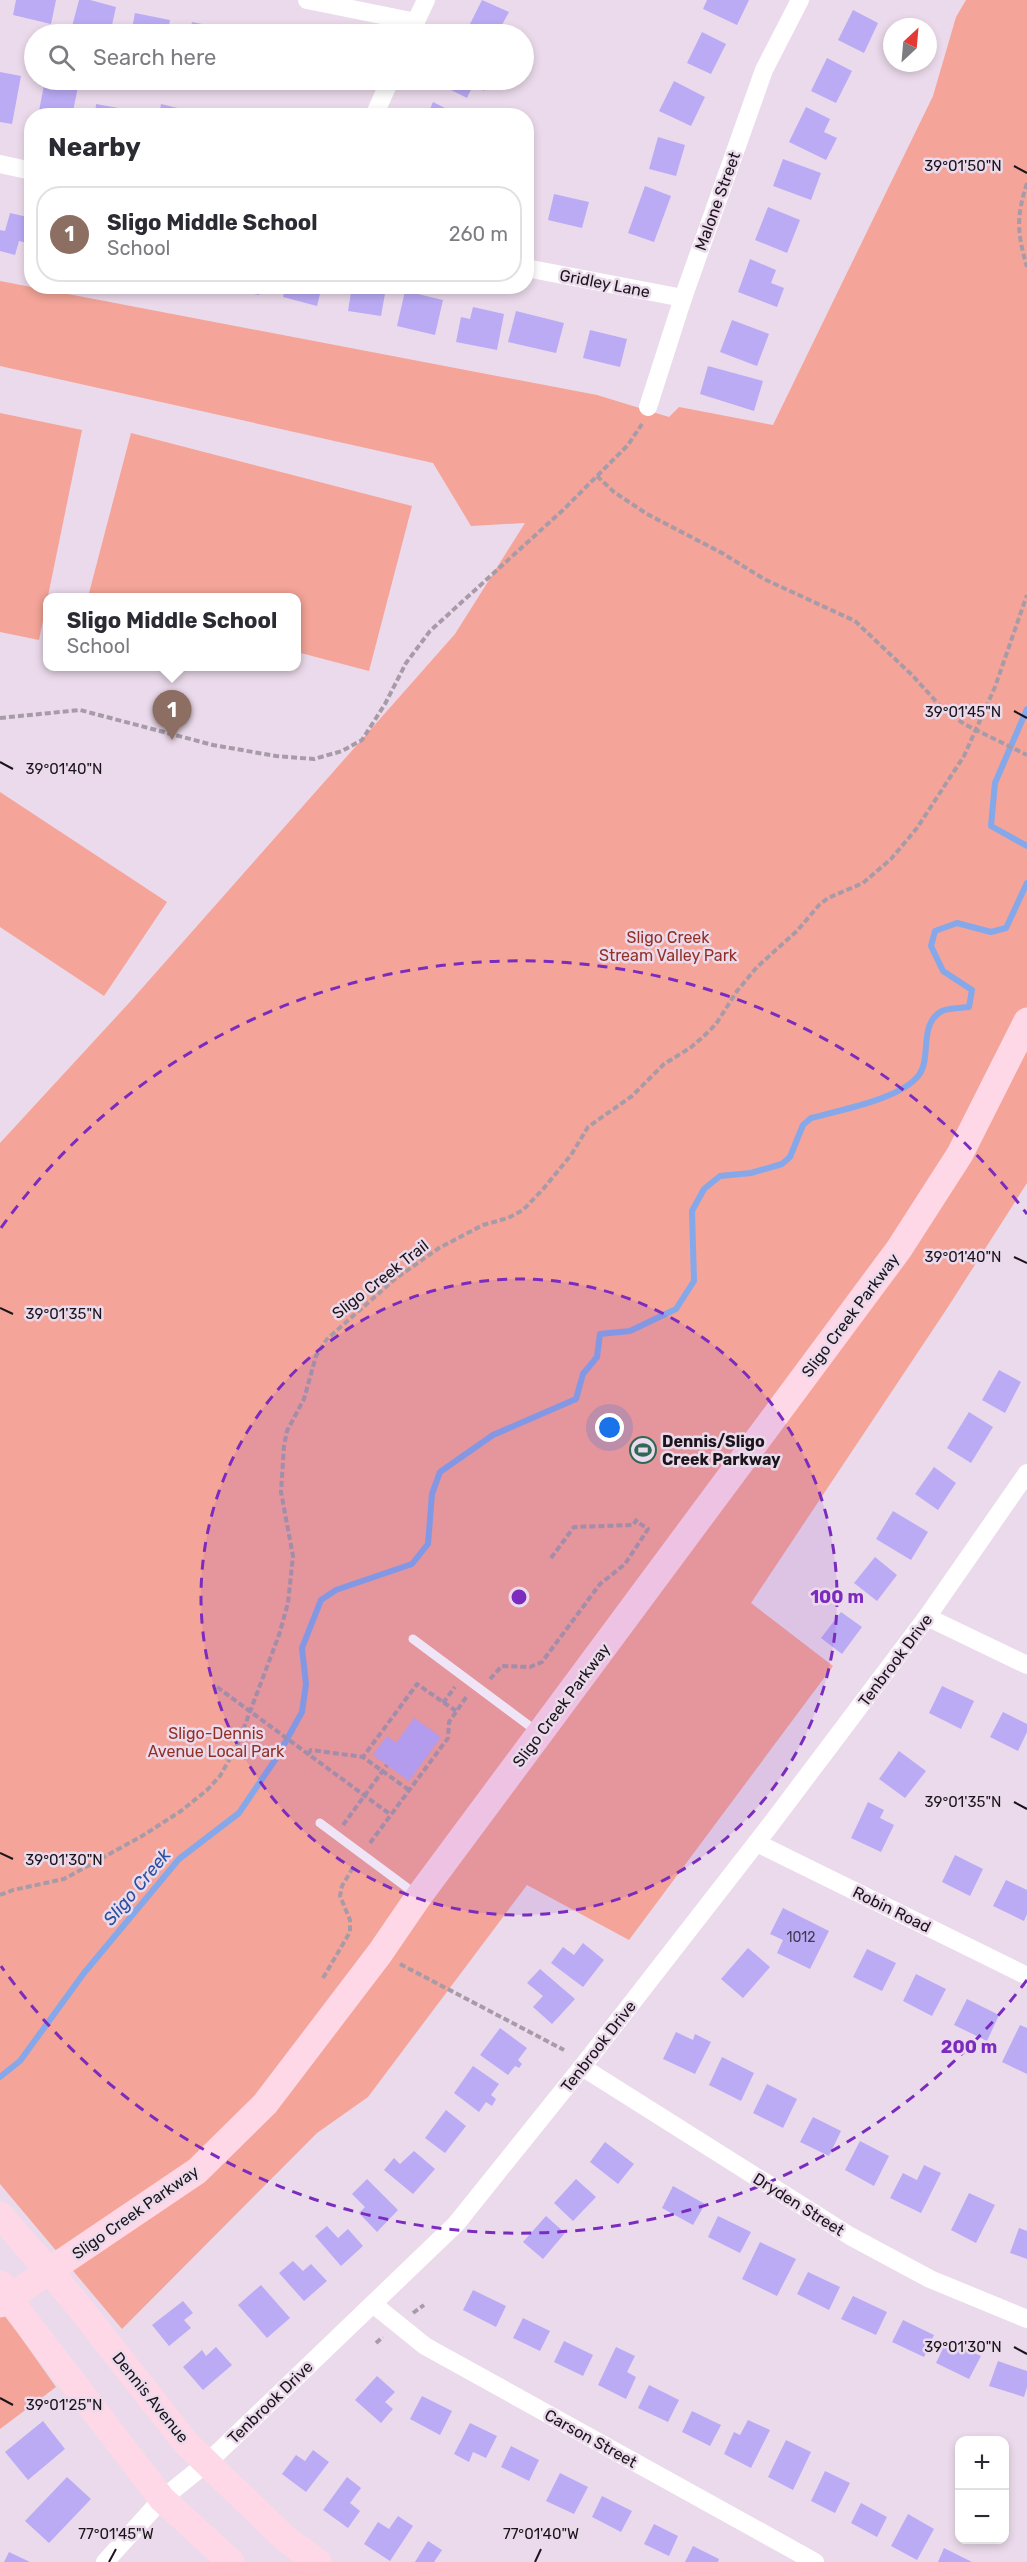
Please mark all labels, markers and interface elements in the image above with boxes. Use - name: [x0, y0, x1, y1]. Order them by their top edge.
- north arrow: [883, 18, 937, 72]
- search box: [24, 24, 534, 90]
- icon: search: [45, 41, 78, 74]
- text: Search here: [93, 44, 216, 71]
- text: Nearby: [48, 132, 141, 163]
- street label: Malone Street: [691, 149, 744, 253]
- text: 39°01'50"N: [924, 157, 1002, 175]
- text: Sligo Middle School: [107, 209, 318, 236]
- text: 1: [65, 222, 74, 246]
- text: 260 m: [449, 222, 508, 246]
- text: School: [107, 236, 170, 260]
- street label: Gridley Lane: [558, 265, 652, 302]
- popup: [43, 593, 301, 671]
- text: Sligo Middle School: [67, 607, 277, 634]
- text: School: [67, 634, 130, 658]
- pin: 1: [152, 690, 192, 740]
- text: 39°01'45"N: [925, 703, 1001, 721]
- text: 39°01'40"N: [25, 760, 103, 778]
- park label: Sligo Creek Stream Valley Park: [599, 928, 738, 965]
- street label: Sligo Creek Trail: [328, 1236, 432, 1323]
- text: 39°01'40"N: [924, 1248, 1002, 1266]
- street label: Sligo Creek Parkway: [798, 1249, 903, 1381]
- text: 39°01'35"N: [26, 1305, 102, 1323]
- your location: [595, 1413, 624, 1442]
- place label: Dennis/Sligo Creek Parkway: [662, 1432, 781, 1469]
- sports icon: Dennis/Sligo Creek Parkway: [628, 1435, 658, 1465]
- text: 100 m: [810, 1586, 864, 1608]
- centre of rings: [509, 1587, 529, 1607]
- street label: Tenbrook Drive: [854, 1610, 936, 1710]
- street label: Sligo Creek Parkway: [509, 1639, 614, 1771]
- park label: Sligo-Dennis Avenue Local Park: [148, 1724, 285, 1761]
- text: 39°01'35"N: [925, 1793, 1001, 1811]
- water label: Sligo Creek: [99, 1844, 176, 1930]
- text: 39°01'30"N: [25, 1851, 103, 1869]
- street label: Robin Road: [850, 1882, 934, 1937]
- house number: 1012: [786, 1929, 816, 1946]
- street label: Tenbrook Drive: [557, 1997, 640, 2096]
- text: 200 m: [941, 2036, 997, 2058]
- street label: Sligo Creek Parkway: [68, 2161, 202, 2263]
- street label: Dryden Street: [750, 2169, 848, 2240]
- text: 39°01'30"N: [924, 2338, 1002, 2356]
- street label: Dennis Avenue: [108, 2348, 193, 2446]
- street label: Tenbrook Drive: [224, 2357, 317, 2448]
- text: 39°01'25"N: [26, 2396, 102, 2414]
- street label: Carson Street: [541, 2405, 640, 2472]
- map controls: [955, 2436, 1009, 2544]
- button: +: [955, 2436, 1009, 2490]
- button: −: [955, 2490, 1009, 2544]
- text: 77°01'45"W: [78, 2525, 154, 2543]
- text: 77°01'40"W: [503, 2525, 579, 2543]

